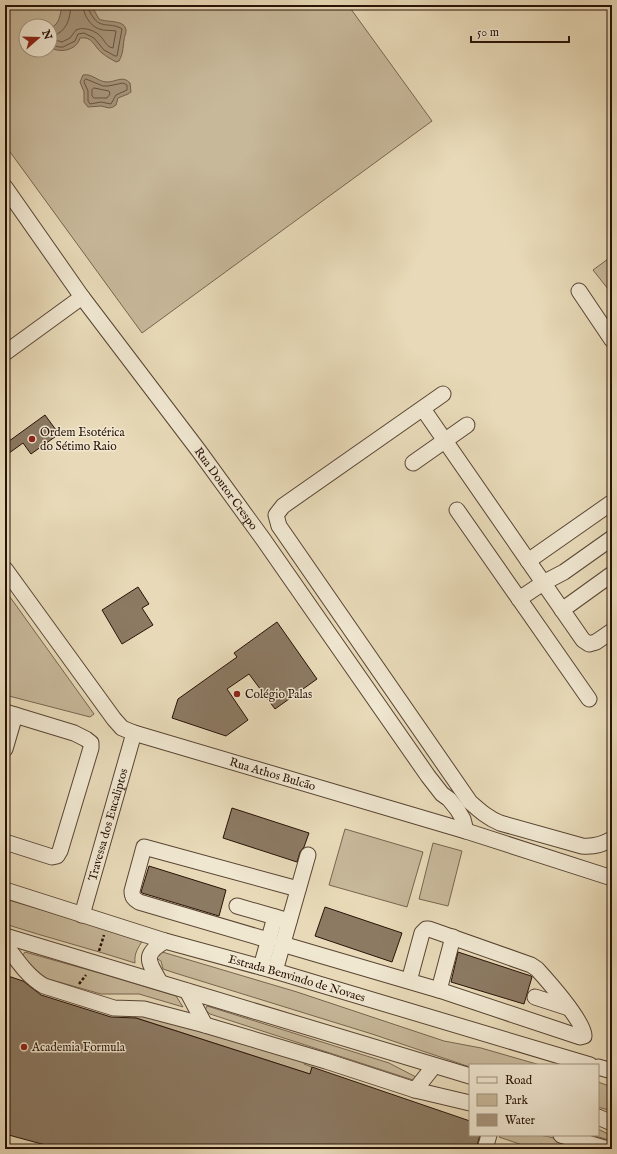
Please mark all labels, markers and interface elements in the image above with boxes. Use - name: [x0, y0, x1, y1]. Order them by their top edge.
- north arrow: [18, 18, 58, 58]
- scale bar: [471, 18, 569, 44]
- text: 50 m: [477, 25, 499, 40]
- text: N: [38, 27, 55, 42]
- place label: Ordem Esotérica do Sétimo Raio: [40, 425, 125, 454]
- marker: Ordem Esotérica do Sétimo Raio: [27, 434, 37, 444]
- street label: Rua Doutor Crespo: [191, 444, 262, 533]
- place label: Colégio Palas: [245, 687, 312, 702]
- marker: Colégio Palas: [232, 689, 242, 699]
- street label: Rua Athos Bulcão: [228, 754, 318, 794]
- street label: Travessa dos Eucaliptos: [85, 766, 131, 883]
- street label: Estrada Benvindo de Novaes: [227, 951, 367, 1005]
- place label: Academia Formula: [31, 1040, 126, 1055]
- marker: Academia Formula: [19, 1042, 29, 1052]
- legend: [469, 1064, 599, 1136]
- text: Road: [505, 1073, 533, 1088]
- text: Park: [505, 1093, 528, 1108]
- text: Water: [505, 1113, 536, 1128]

